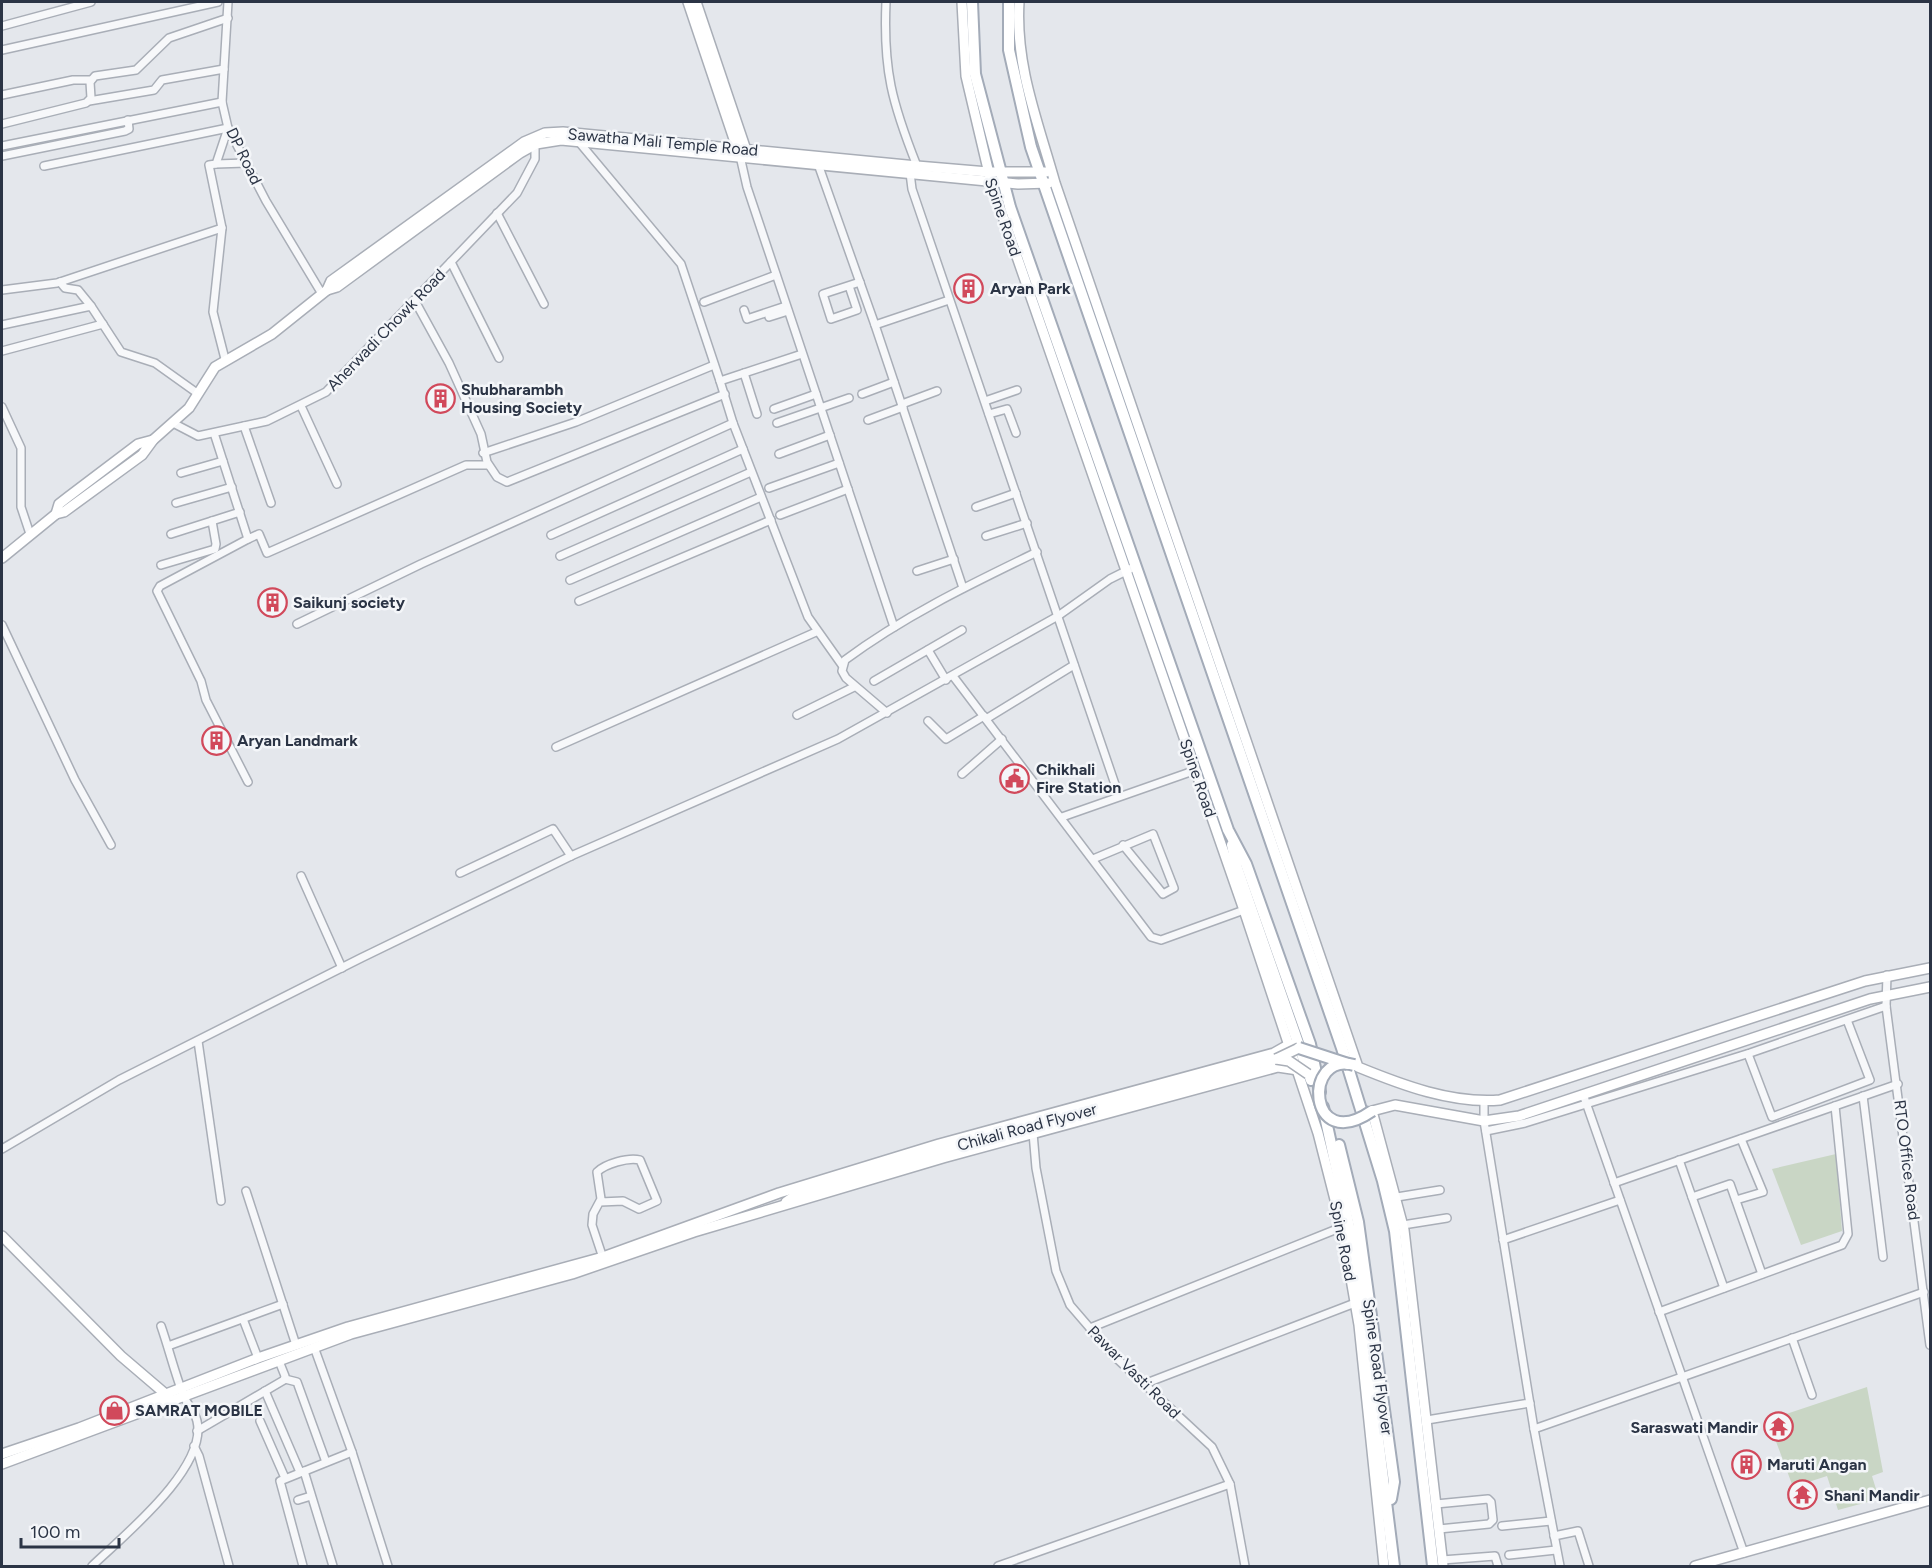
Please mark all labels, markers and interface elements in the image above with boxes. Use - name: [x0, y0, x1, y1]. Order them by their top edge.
- street label: DP Road: [222, 124, 266, 188]
- street label: Sawatha Mali Temple Road: [567, 124, 759, 160]
- street label: Spine Road: [981, 175, 1025, 259]
- street label: Aherwadi Chowk Road: [323, 265, 449, 395]
- building icon: Aryan Park: [953, 272, 985, 304]
- place label: Aryan Park: [990, 279, 1071, 298]
- place label: Shubharambh Housing Society: [461, 380, 583, 417]
- building icon: Shubharambh Housing Society: [424, 382, 456, 414]
- building icon: Saikunj society: [256, 586, 288, 618]
- place label: Saikunj society: [293, 593, 406, 612]
- building icon: Aryan Landmark: [200, 724, 232, 756]
- place label: Aryan Landmark: [237, 731, 358, 750]
- street label: Spine Road: [1176, 736, 1220, 820]
- place label: Chikhali Fire Station: [1036, 760, 1121, 797]
- public building icon: Chikhali Fire Station: [999, 762, 1031, 794]
- street label: Chikali Road Flyover: [955, 1099, 1099, 1155]
- street label: RTO Office Road: [1890, 1099, 1924, 1221]
- street label: Spine Road: [1326, 1199, 1360, 1283]
- street label: Spine Road Flyover: [1359, 1298, 1397, 1437]
- street label: Pawar Vasti Road: [1084, 1322, 1184, 1422]
- shop icon: SAMRAT MOBILE: [98, 1394, 130, 1426]
- place label: SAMRAT MOBILE: [135, 1401, 263, 1420]
- temple icon: Saraswati Mandir: [1763, 1411, 1795, 1443]
- place label: Saraswati Mandir: [1631, 1418, 1758, 1437]
- building icon: Maruti Angan: [1730, 1448, 1762, 1480]
- place label: Maruti Angan: [1767, 1455, 1867, 1474]
- temple icon: Shani Mandir: [1787, 1479, 1819, 1511]
- place label: Shani Mandir: [1824, 1486, 1920, 1505]
- scale bar: [21, 1511, 118, 1549]
- text: 100 m: [30, 1521, 80, 1543]

